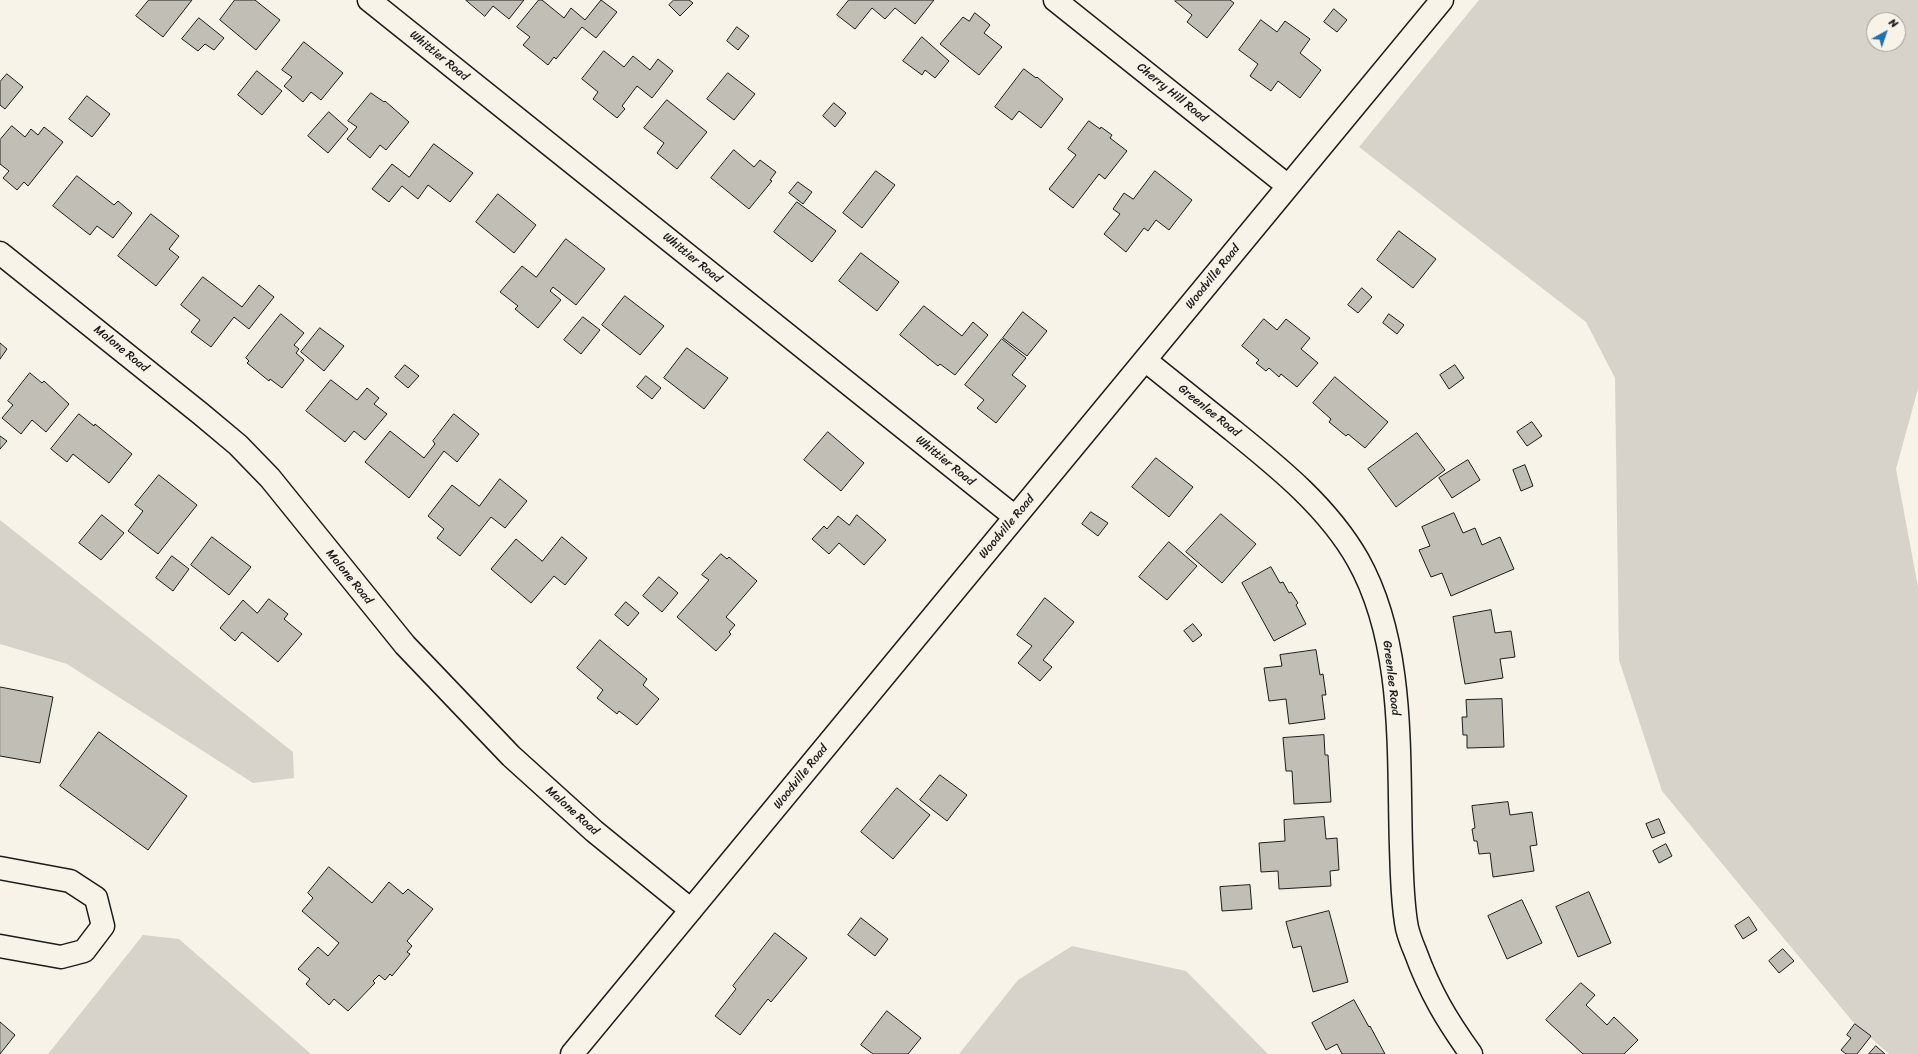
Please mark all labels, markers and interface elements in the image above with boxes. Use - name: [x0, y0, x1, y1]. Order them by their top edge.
- north arrow: [1866, 12, 1906, 52]
- text: N: [1884, 13, 1902, 33]
- street label: Whittier Road: [407, 28, 471, 84]
- street label: Cherry Hill Road: [1134, 60, 1210, 126]
- street label: Whittier Road: [660, 230, 724, 286]
- street label: Woodville Road: [1183, 242, 1243, 312]
- street label: Malone Road: [91, 323, 151, 375]
- street label: Greenlee Road: [1175, 382, 1243, 440]
- street label: Whittier Road: [913, 433, 977, 489]
- street label: Woodville Road: [976, 492, 1038, 562]
- street label: Malone Road: [323, 547, 375, 607]
- street label: Greenlee Road: [1379, 640, 1403, 716]
- street label: Woodville Road: [771, 742, 831, 812]
- street label: Malone Road: [542, 783, 602, 839]

